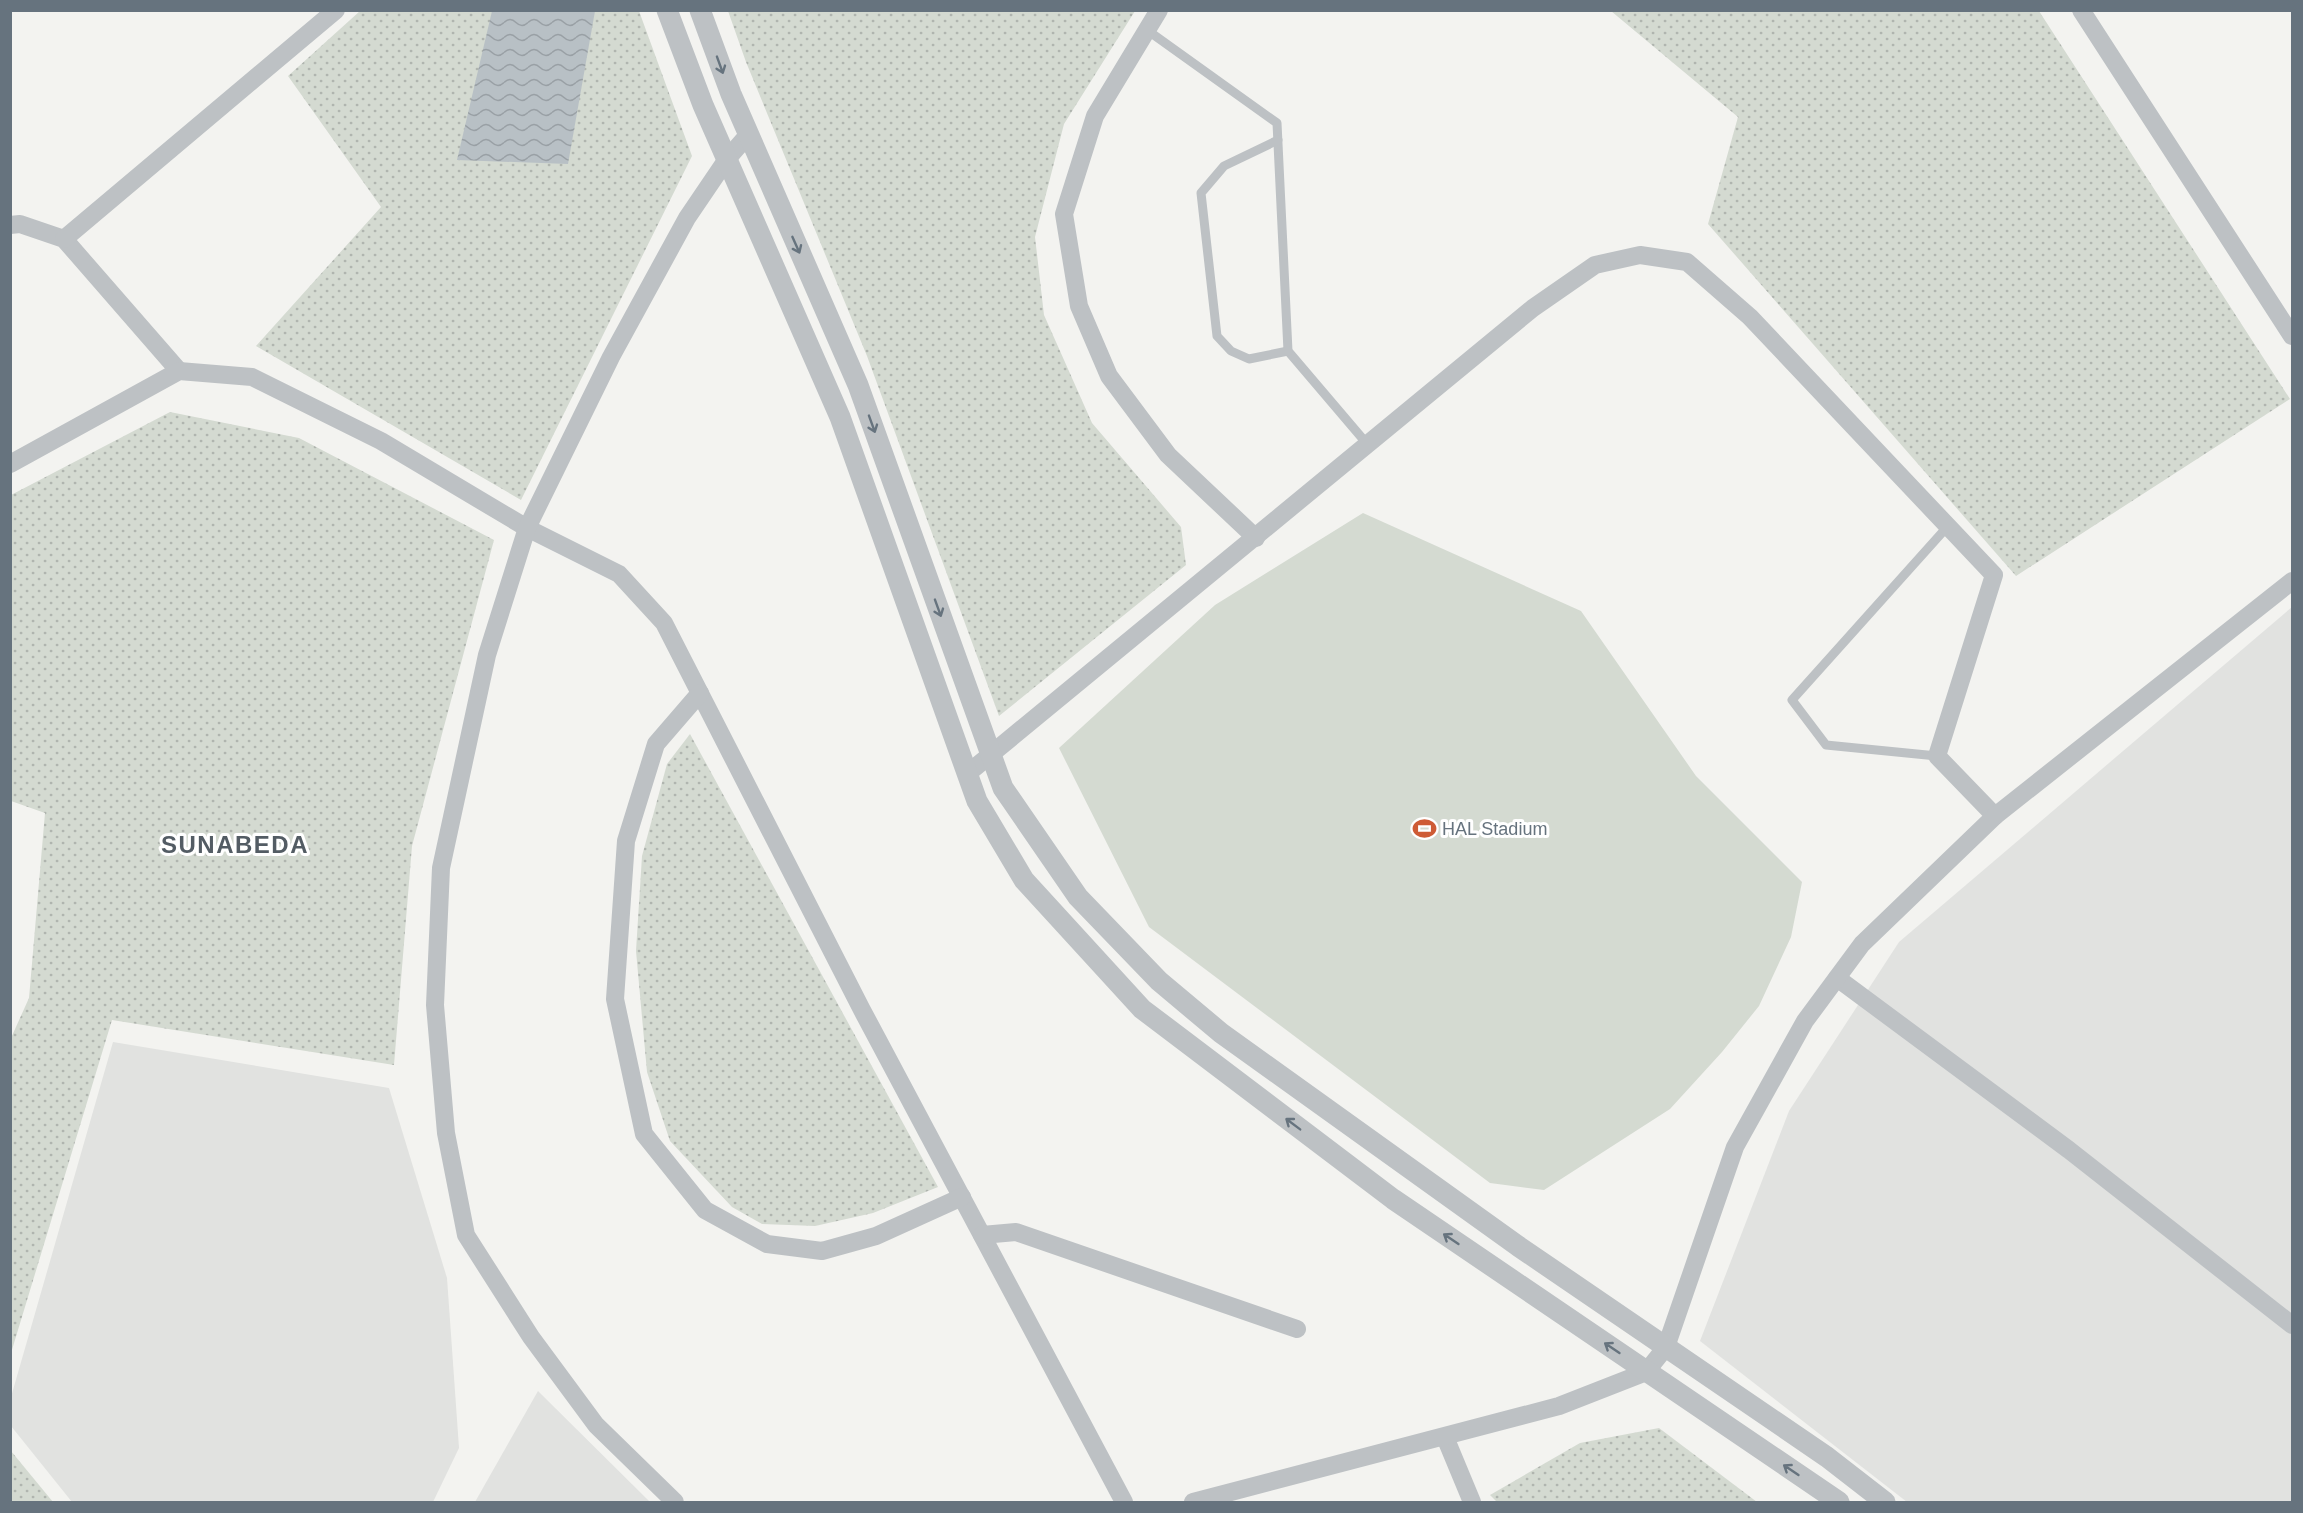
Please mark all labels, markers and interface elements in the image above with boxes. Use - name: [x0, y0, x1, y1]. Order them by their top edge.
- one-way arrow: [715, 56, 726, 74]
- one-way arrow: [791, 235, 803, 253]
- one-way arrow: [867, 415, 878, 433]
- one-way arrow: [934, 598, 945, 617]
- sports icon: HAL Stadium: [1411, 816, 1437, 842]
- place label: HAL Stadium: [1442, 819, 1547, 839]
- district label: SUNABEDA: [161, 831, 309, 858]
- one-way arrow: [1286, 1117, 1302, 1130]
- one-way arrow: [1443, 1233, 1459, 1245]
- one-way arrow: [1604, 1342, 1621, 1354]
- one-way arrow: [1783, 1464, 1799, 1476]

